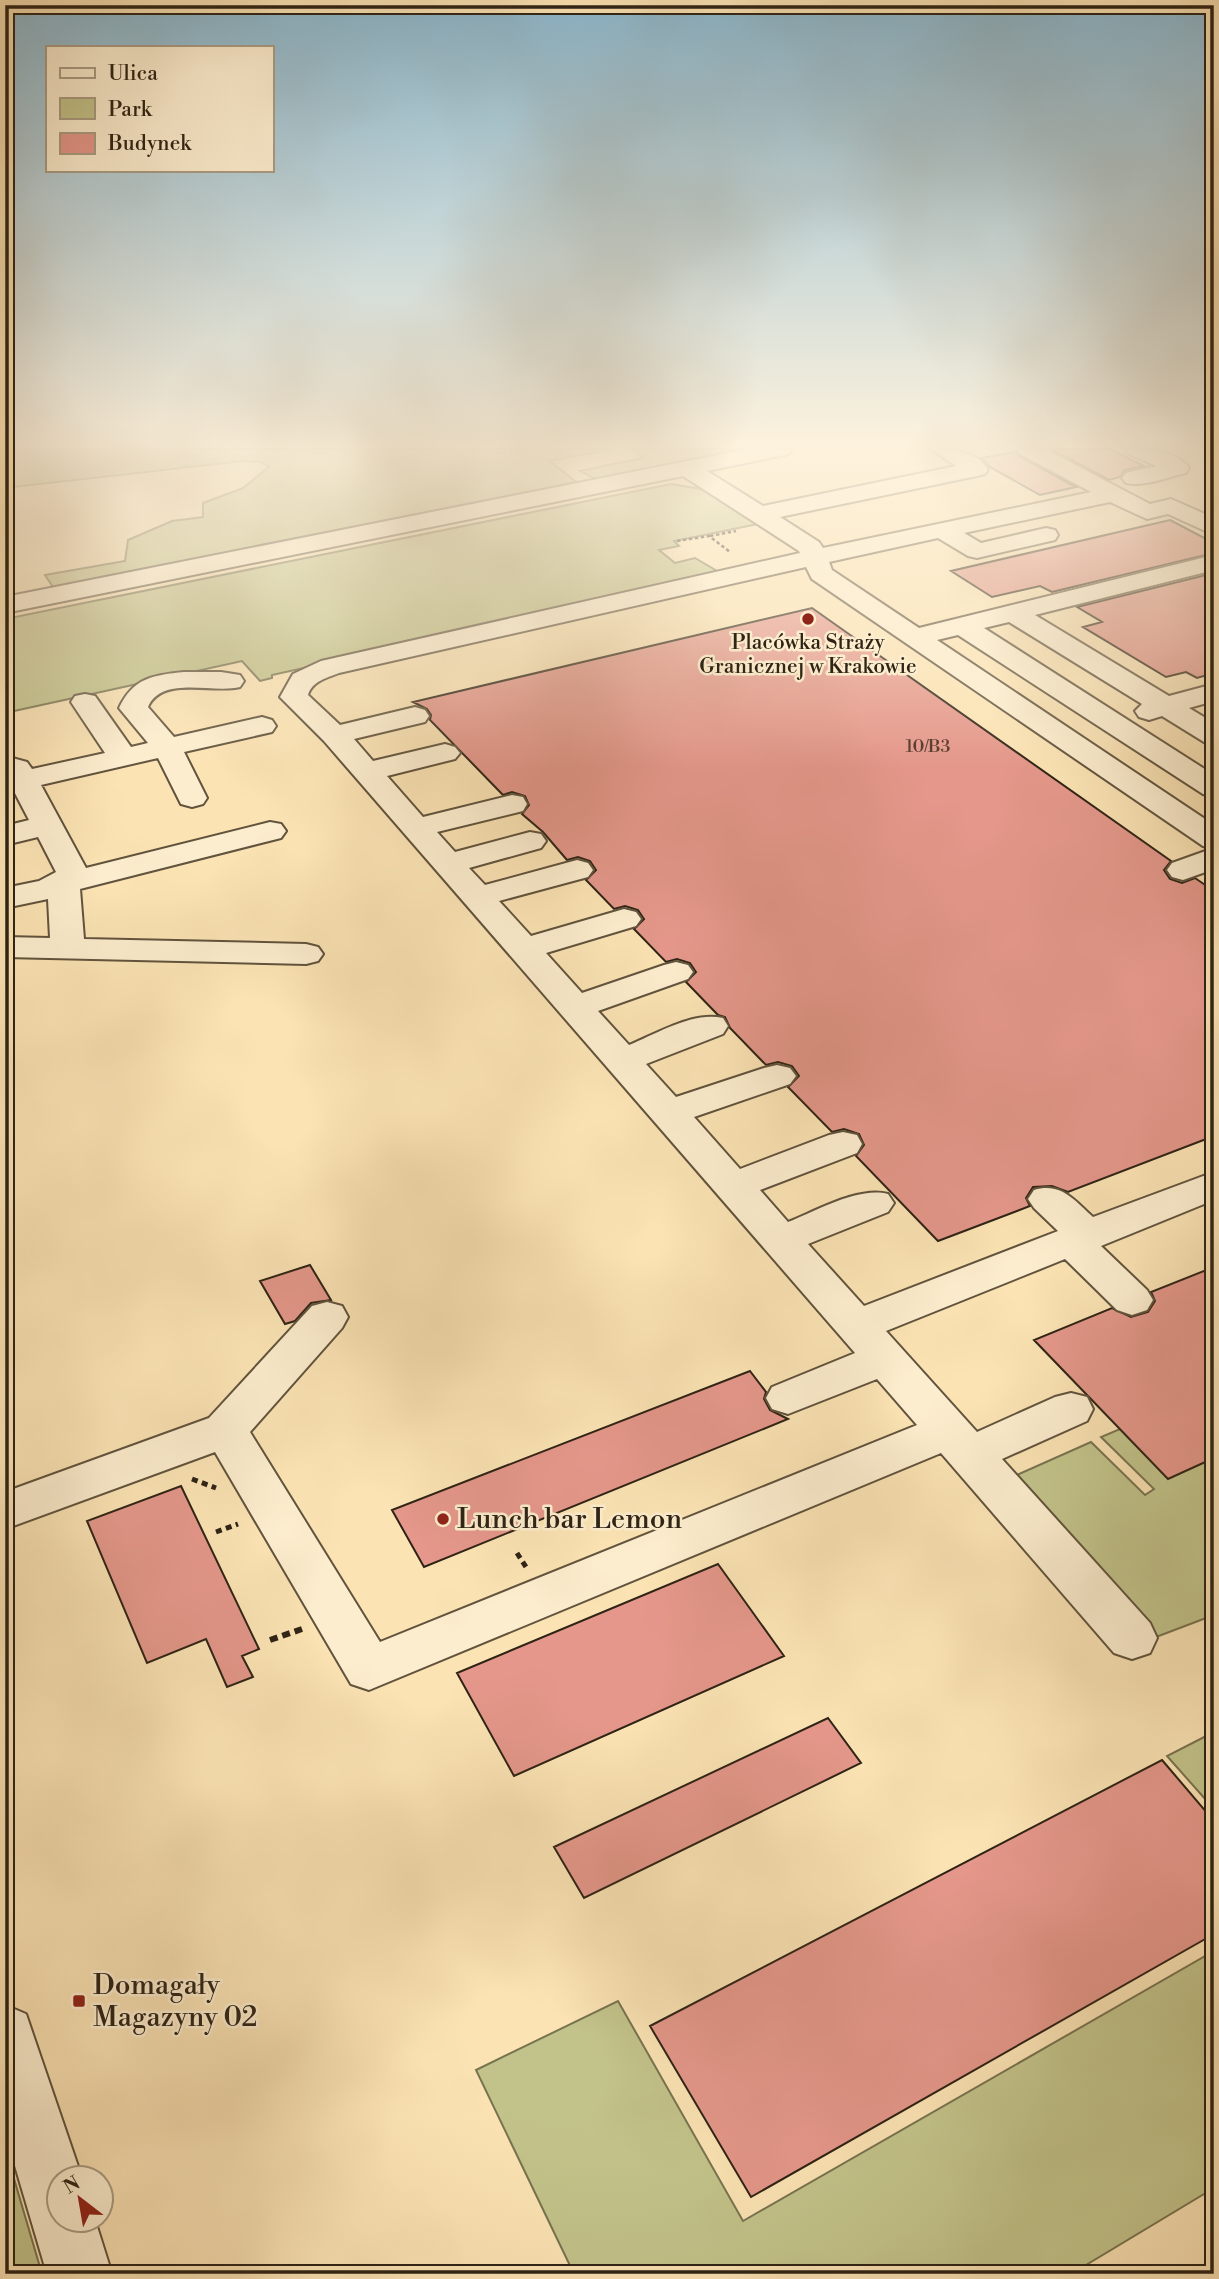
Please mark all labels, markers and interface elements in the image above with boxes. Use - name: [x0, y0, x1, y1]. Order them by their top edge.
- legend: [46, 46, 273, 172]
- text: Ulica: [108, 61, 158, 87]
- text: Park: [108, 97, 153, 123]
- text: Budynek: [107, 131, 192, 157]
- marker: Placówka Straży Granicznej w Krakowie: [800, 611, 816, 627]
- place label: Placówka Straży Granicznej w Krakowie: [699, 630, 917, 680]
- house number: 10/B3: [905, 735, 951, 758]
- place label: Lunch bar Lemon: [457, 1502, 682, 1537]
- marker: Lunch bar Lemon: [435, 1511, 451, 1527]
- place label: Domagały Magazyny 02: [93, 1968, 258, 2035]
- marker: Domagały Magazyny 02: [71, 1993, 87, 2009]
- north arrow: [46, 2164, 116, 2234]
- text: N: [59, 2171, 84, 2199]

